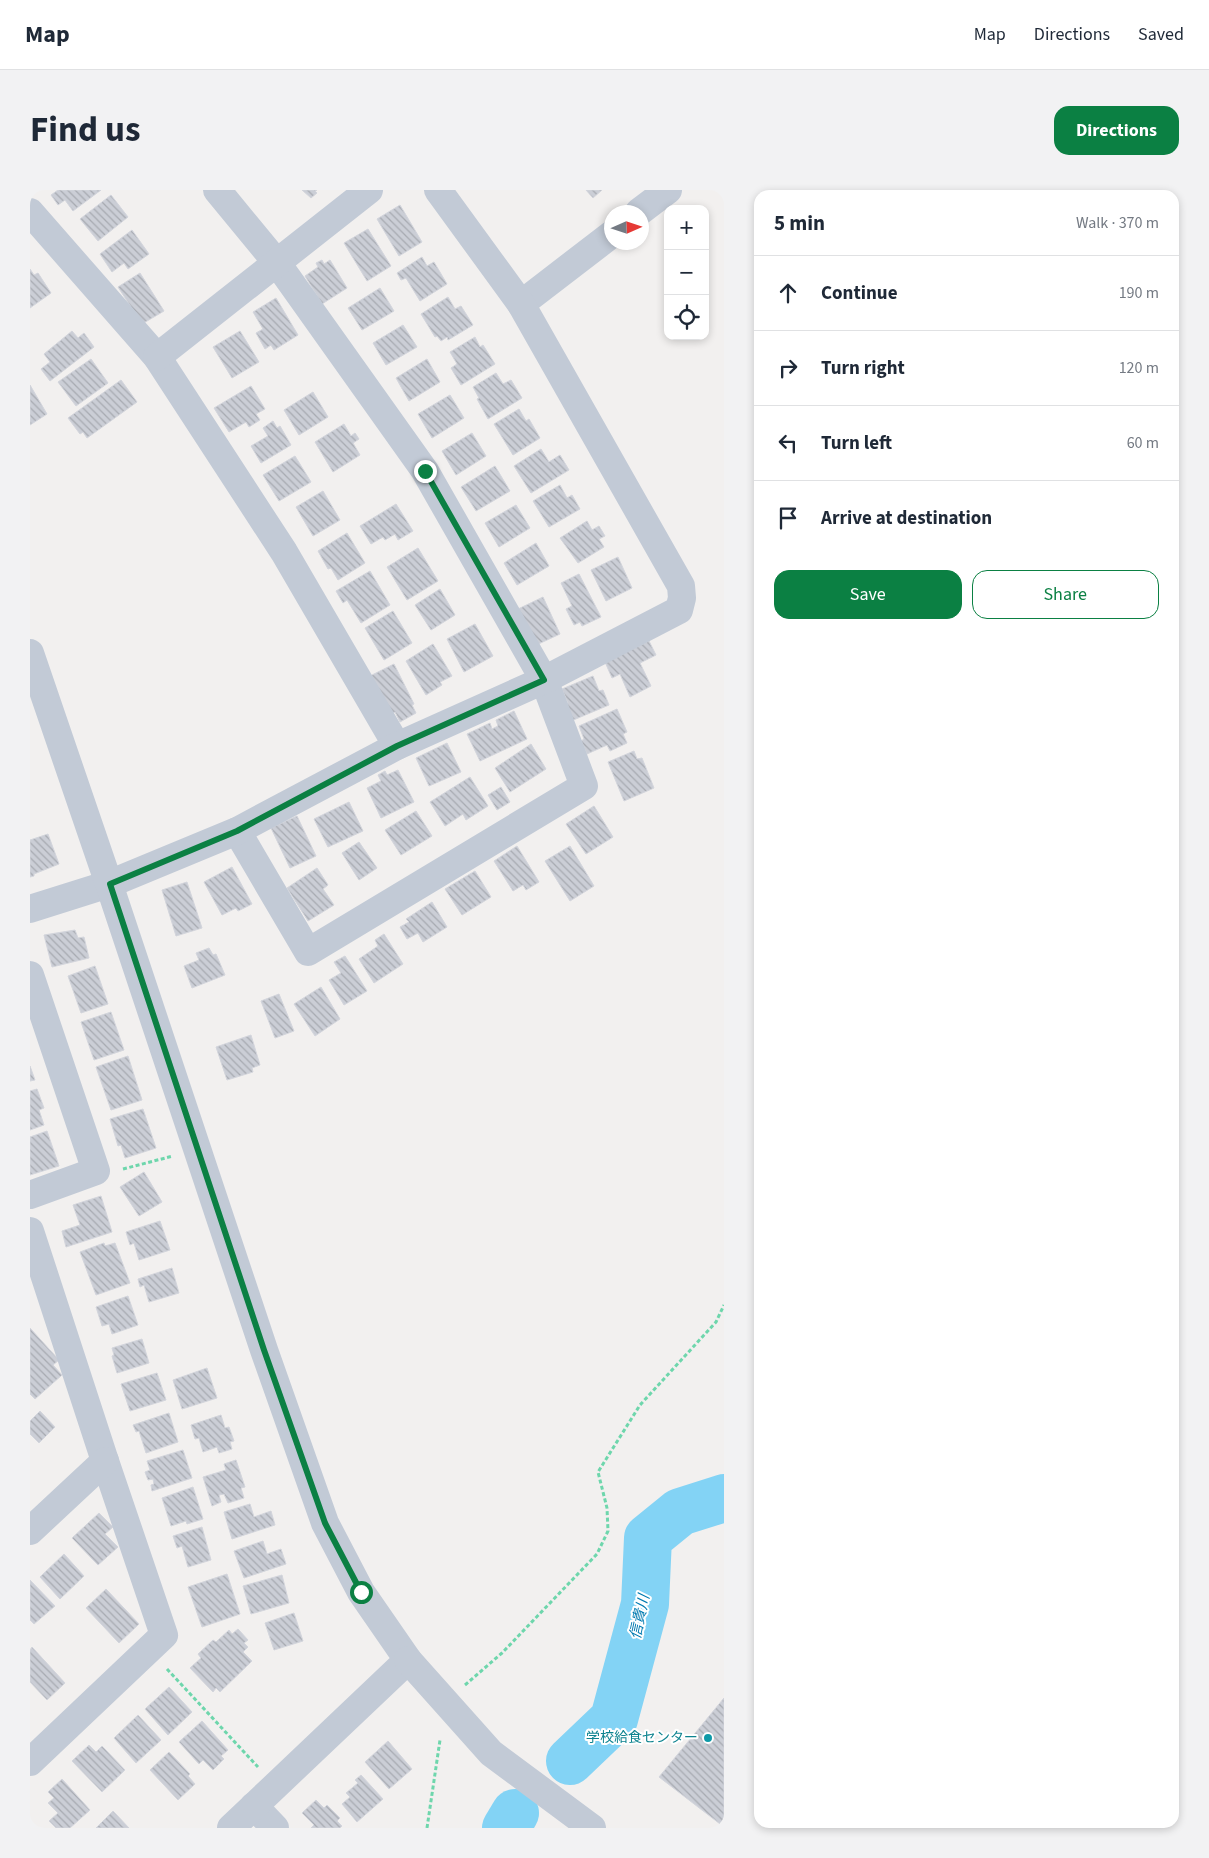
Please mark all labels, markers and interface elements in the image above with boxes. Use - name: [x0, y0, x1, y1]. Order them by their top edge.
- text: Map: [25, 17, 70, 52]
- text: Map: [974, 22, 1006, 47]
- text: Directions: [1034, 22, 1110, 47]
- text: Saved: [1138, 22, 1184, 47]
- text: Find us: [30, 105, 140, 155]
- button: Directions: [1054, 106, 1179, 155]
- north arrow: [604, 205, 649, 250]
- map controls: [664, 205, 709, 340]
- button: +: [664, 205, 709, 250]
- text: 5 min: [774, 208, 825, 238]
- text: Walk · 370 m: [1076, 212, 1159, 234]
- button: −: [664, 250, 709, 295]
- icon: ahead: [774, 279, 802, 307]
- text: Continue: [821, 280, 898, 307]
- text: 190 m: [1119, 282, 1159, 304]
- button: locate: [664, 295, 709, 340]
- icon: right: [774, 354, 802, 382]
- text: Turn right: [821, 355, 905, 382]
- text: 120 m: [1119, 357, 1159, 379]
- icon: left: [774, 429, 802, 457]
- text: Turn left: [821, 430, 892, 457]
- text: 60 m: [1127, 432, 1159, 454]
- route end: [414, 460, 437, 483]
- icon: arrive: [774, 504, 802, 532]
- text: Arrive at destination: [821, 505, 992, 532]
- button: Save: [774, 570, 962, 619]
- button: Share: [972, 570, 1159, 619]
- route start: [350, 1581, 373, 1604]
- water label: 信貴川: [625, 1591, 655, 1641]
- place label: 学校給食センター: [586, 1728, 698, 1748]
- marker: 学校給食センター: [702, 1732, 714, 1744]

